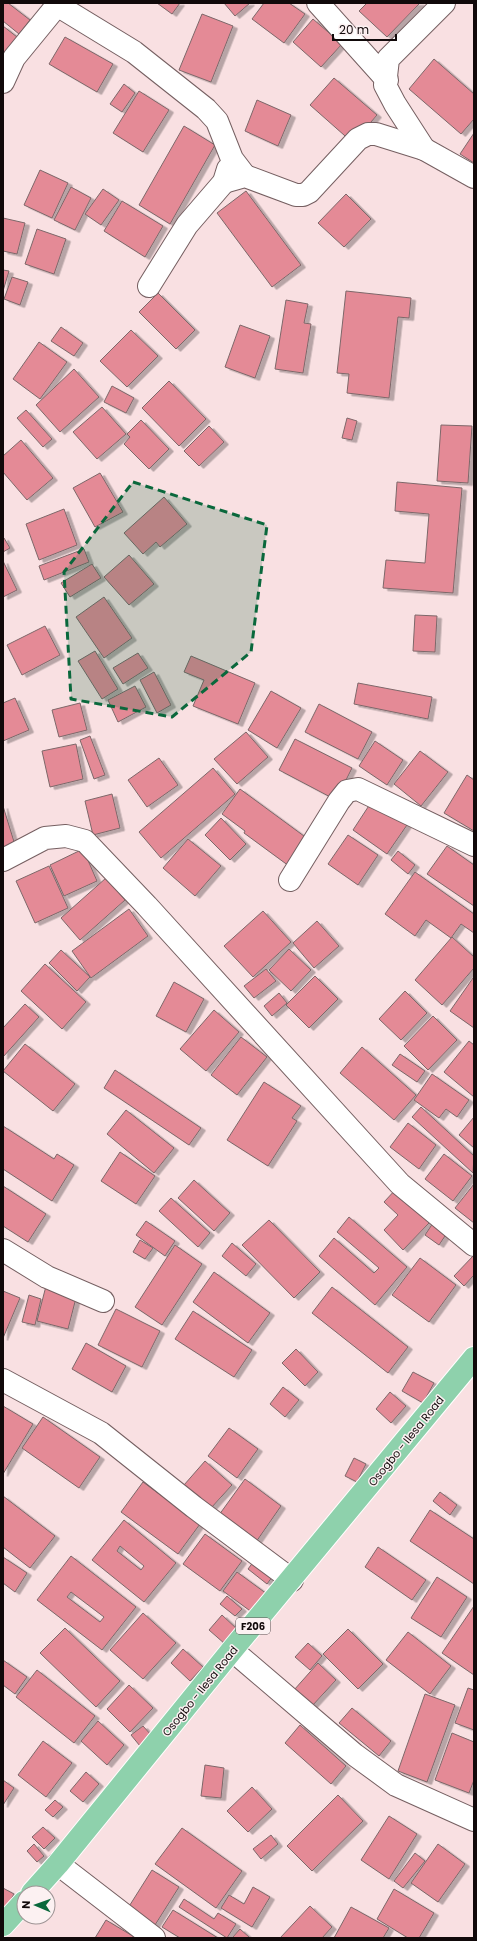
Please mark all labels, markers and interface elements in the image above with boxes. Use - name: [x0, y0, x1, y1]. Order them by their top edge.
- scale bar: [333, 16, 396, 42]
- text: 20 m: [339, 21, 369, 38]
- street label: Osogbo - Ilesa Road: [364, 1392, 448, 1490]
- road number: F206: [236, 1618, 270, 1634]
- street label: Osogbo - Ilesa Road: [158, 1642, 242, 1740]
- north arrow: [16, 1885, 56, 1925]
- text: N: [18, 1900, 34, 1909]

